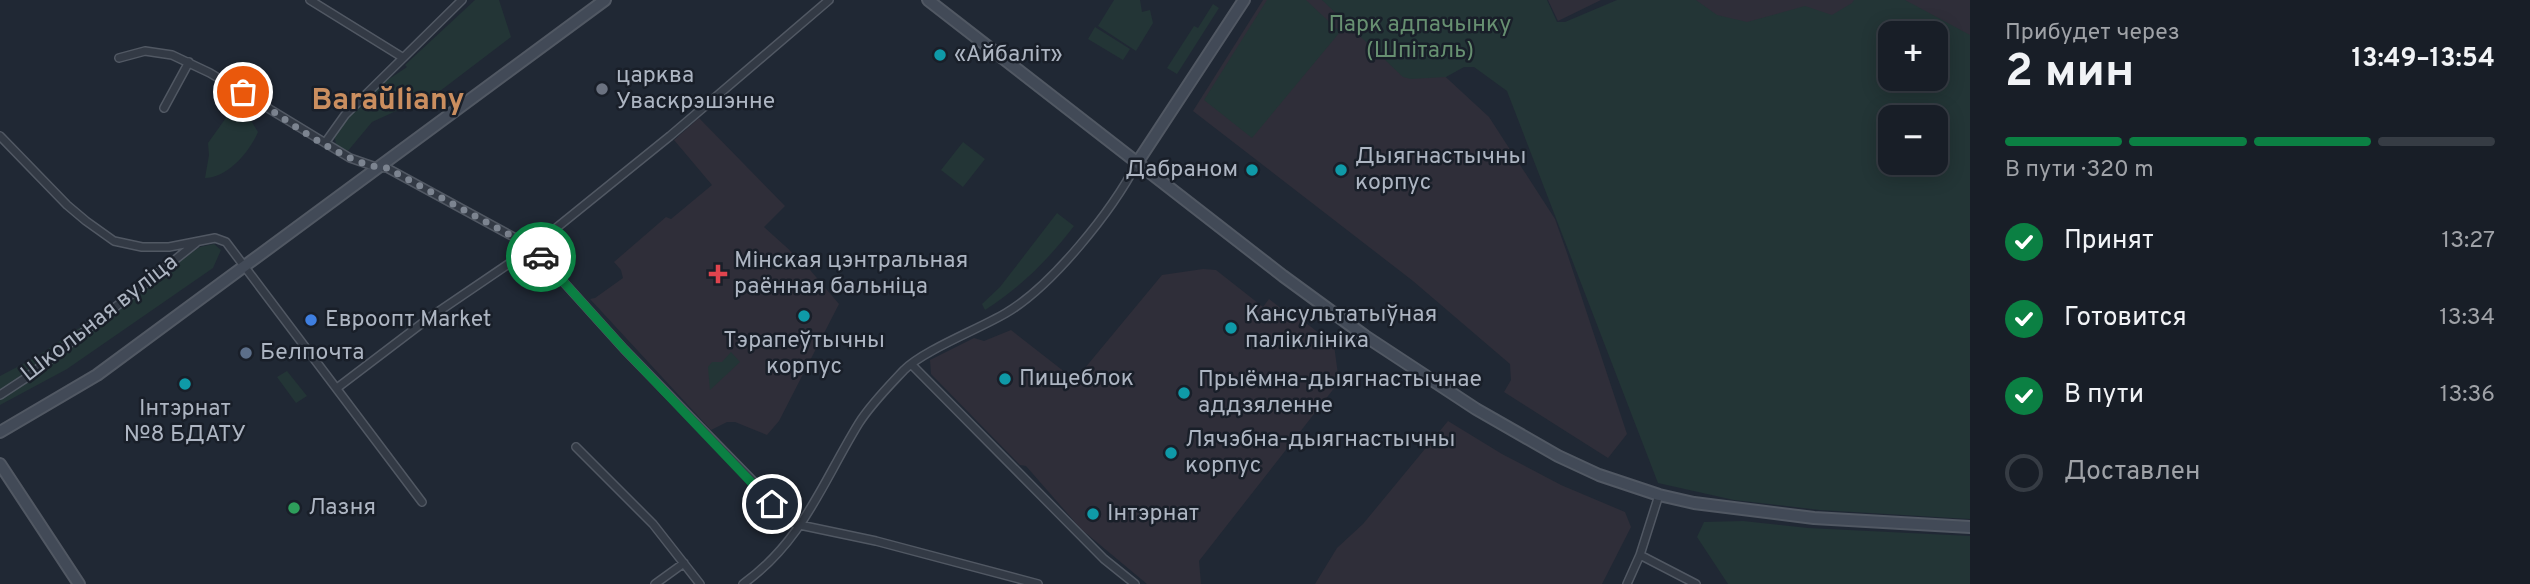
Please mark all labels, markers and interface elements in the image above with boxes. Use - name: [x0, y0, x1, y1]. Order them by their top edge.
- park label: Парк адпачынку (Шпіталь): [1328, 11, 1512, 66]
- text: Прибудет через: [2005, 19, 2180, 48]
- map controls: [1878, 21, 1948, 175]
- button: +: [1878, 21, 1948, 91]
- place label: «Айбаліт»: [954, 41, 1063, 70]
- text: 13:49–13:54: [2352, 43, 2495, 76]
- text: 2 мин: [2005, 44, 2134, 103]
- marker: «Айбаліт»: [932, 47, 948, 63]
- pin: [213, 62, 273, 122]
- place label: царква Уваскрэшэнне: [616, 62, 775, 117]
- icon: bag: [224, 73, 262, 111]
- marker: царква Уваскрэшэнне: [594, 81, 610, 97]
- district label: Baraŭliany: [311, 83, 465, 120]
- button: −: [1878, 105, 1948, 175]
- place label: Дыягнастычны корпус: [1355, 143, 1526, 198]
- place label: Дабраном: [1125, 156, 1238, 185]
- text: В пути · 320 m: [2005, 156, 2154, 185]
- marker: Дабраном: [1244, 162, 1260, 178]
- marker: Дыягнастычны корпус: [1333, 162, 1349, 178]
- courier: [506, 222, 576, 292]
- icon: check: [2005, 223, 2043, 261]
- text: Принят: [2064, 225, 2154, 258]
- text: 13:27: [2442, 227, 2495, 256]
- icon: car: [522, 238, 560, 276]
- place label: Мінская цэнтральная раённая бальніца: [734, 247, 968, 302]
- street label: Школьная вуліца: [16, 249, 184, 389]
- marker: Мінская цэнтральная раённая бальніца: [708, 264, 728, 284]
- icon: check: [2005, 300, 2043, 338]
- place label: Кансультатыўная паліклініка: [1245, 301, 1437, 356]
- text: Готовится: [2064, 302, 2187, 335]
- text: 13:34: [2439, 304, 2495, 333]
- place label: Евроопт Market: [325, 306, 491, 335]
- marker: Тэрапеўтычны корпус: [796, 308, 812, 324]
- marker: Евроопт Market: [303, 312, 319, 328]
- marker: Кансультатыўная паліклініка: [1223, 320, 1239, 336]
- place label: Тэрапеўтычны корпус: [723, 327, 885, 382]
- place label: Белпочта: [260, 339, 364, 368]
- marker: Белпочта: [238, 345, 254, 361]
- place label: Пищеблок: [1019, 365, 1134, 394]
- place label: Прыёмна-дыягнастычнае аддзяленне: [1198, 366, 1482, 421]
- marker: Пищеблок: [997, 371, 1013, 387]
- marker: Інтэрнат №8 БДАТУ: [177, 376, 193, 392]
- icon: check: [2005, 377, 2043, 415]
- text: В пути: [2064, 379, 2144, 412]
- text: 13:36: [2440, 381, 2495, 410]
- marker: Прыёмна-дыягнастычнае аддзяленне: [1176, 385, 1192, 401]
- place label: Інтэрнат №8 БДАТУ: [124, 395, 246, 450]
- place label: Лячэбна-дыягнастычны корпус: [1185, 426, 1455, 481]
- marker: Лячэбна-дыягнастычны корпус: [1163, 445, 1179, 461]
- text: Доставлен: [2064, 456, 2200, 489]
- pin: [742, 474, 802, 534]
- icon: home: [753, 485, 791, 523]
- place label: Лазня: [308, 494, 376, 523]
- marker: Лазня: [286, 500, 302, 516]
- place label: Інтэрнат: [1107, 500, 1199, 529]
- marker: Інтэрнат: [1085, 506, 1101, 522]

